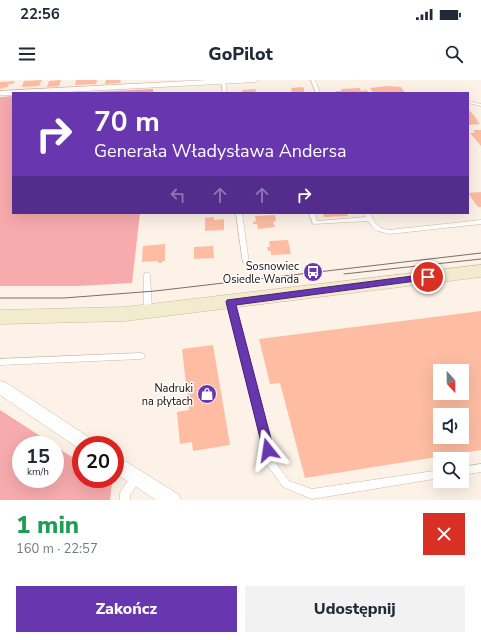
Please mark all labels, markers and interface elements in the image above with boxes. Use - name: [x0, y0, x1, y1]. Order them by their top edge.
- text: 22:56: [20, 4, 60, 24]
- text: GoPilot: [208, 42, 273, 66]
- icon: menu: [16, 43, 38, 65]
- icon: search: [443, 43, 465, 65]
- text: 70 m: [94, 103, 160, 141]
- icon: right: [28, 108, 80, 160]
- text: Generała Władysława Andersa: [94, 139, 347, 163]
- icon: left: [167, 184, 189, 206]
- icon: ahead: [209, 184, 231, 206]
- icon: ahead: [251, 184, 273, 206]
- icon: right: [293, 184, 315, 206]
- place label: Sosnowiec Osiedle Wanda: [223, 259, 299, 287]
- pin: [411, 260, 445, 294]
- bus stop icon: Sosnowiec Osiedle Wanda: [302, 261, 324, 283]
- icon: arrive: [417, 266, 439, 288]
- north arrow: [433, 364, 469, 400]
- map controls: [433, 364, 469, 488]
- place label: Nadruki na płytach: [142, 381, 193, 409]
- shop icon: Nadruki na płytach: [196, 383, 218, 405]
- button: sound: [433, 408, 469, 444]
- position arrow: [247, 429, 289, 471]
- speed limit sign: 20: [72, 436, 124, 488]
- text: 15: [26, 443, 50, 470]
- button: search: [433, 452, 469, 488]
- text: km/h: [27, 465, 49, 479]
- text: 1 min: [16, 509, 79, 541]
- button: close: [423, 513, 465, 555]
- text: 160 m · 22:57: [16, 540, 98, 558]
- button: Zakończ: [16, 586, 237, 632]
- button: Udostępnij: [245, 586, 465, 632]

